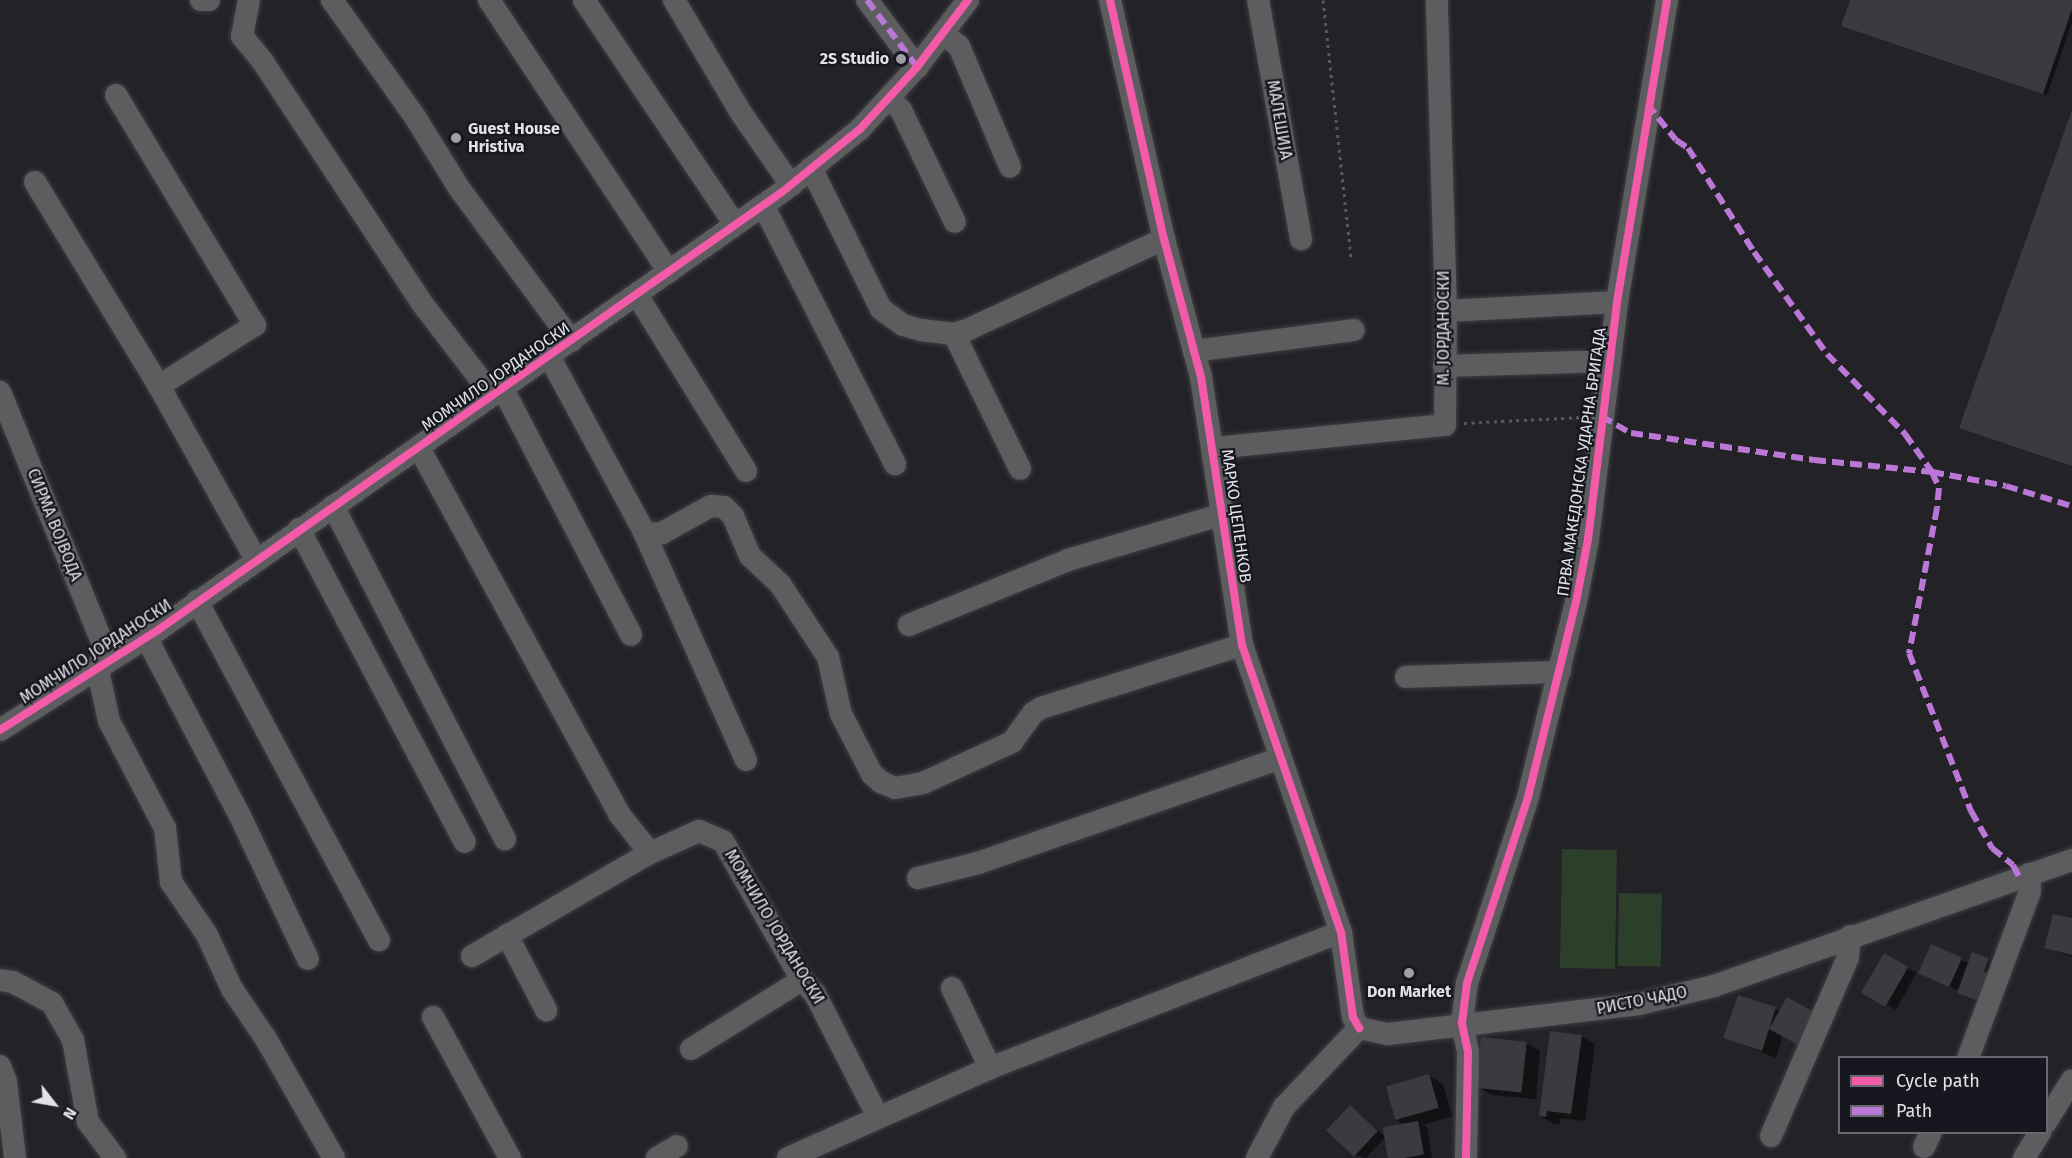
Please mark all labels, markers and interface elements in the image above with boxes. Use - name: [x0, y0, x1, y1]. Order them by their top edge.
- place label: 2S Studio: [820, 49, 889, 69]
- marker: 2S Studio: [894, 52, 908, 66]
- street label: МАЛЕШИЈА: [1263, 79, 1295, 161]
- place label: Guest House Hristiva: [468, 119, 560, 157]
- marker: Guest House Hristiva: [449, 131, 463, 145]
- street label: М. ЈОРДАНОСКИ: [1434, 270, 1454, 386]
- street label: МОМЧИЛО ЈОРДАНОСКИ: [418, 318, 574, 436]
- street label: ПРВА МАКЕДОНСКА УДАРНА БРИГАДА: [1554, 326, 1610, 598]
- street label: МАРКО ЦЕПЕНКОВ: [1217, 448, 1255, 584]
- street label: СИРМА ВОЈВОДА: [23, 466, 85, 584]
- street label: МОМЧИЛО ЈОРДАНОСКИ: [17, 596, 175, 708]
- street label: МОМЧИЛО ЈОРДАНОСКИ: [720, 846, 828, 1008]
- marker: Don Market: [1402, 966, 1416, 980]
- place label: Don Market: [1367, 982, 1451, 1002]
- street label: РИСТО ЧАДО: [1595, 983, 1689, 1019]
- legend: [1838, 1056, 2048, 1134]
- text: Cycle path: [1896, 1070, 1980, 1092]
- north arrow: [24, 1074, 84, 1134]
- text: Path: [1896, 1100, 1932, 1122]
- text: N: [59, 1104, 81, 1123]

